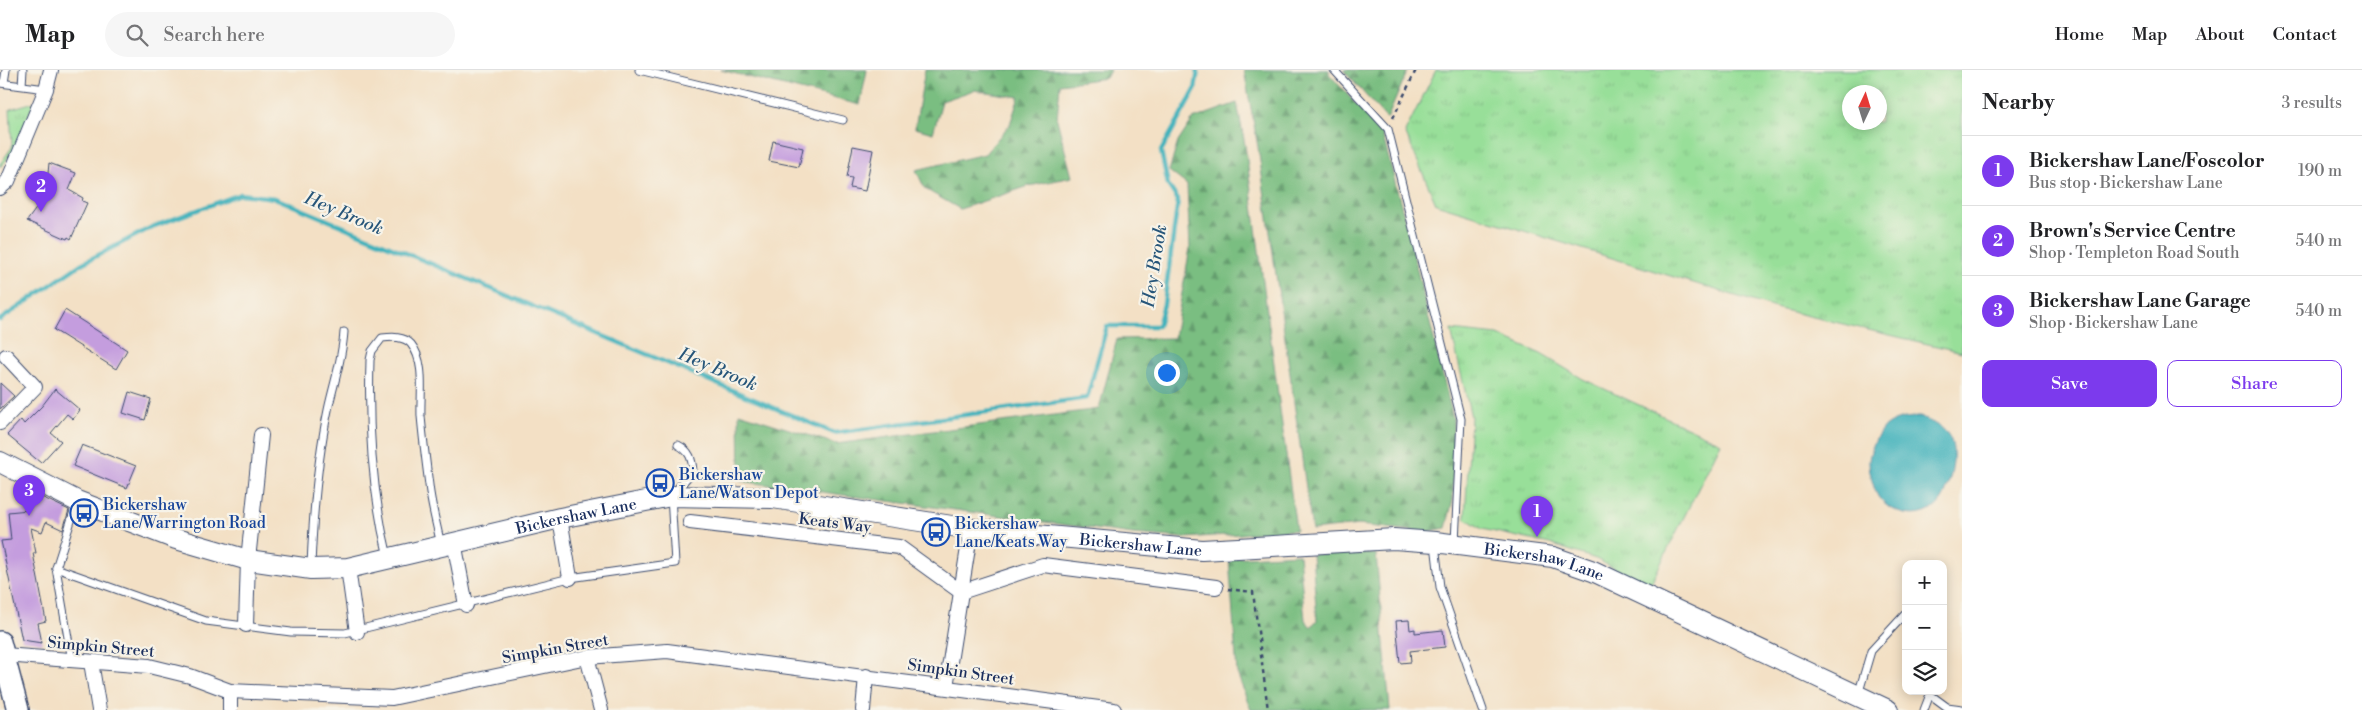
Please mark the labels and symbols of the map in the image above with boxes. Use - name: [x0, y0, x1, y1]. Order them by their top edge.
- north arrow: [1842, 85, 1887, 130]
- pin: 2: [25, 171, 57, 212]
- water label: Hey Brook: [300, 186, 387, 240]
- water label: Hey Brook: [1136, 223, 1172, 310]
- water label: Hey Brook: [674, 342, 761, 396]
- your location: [1154, 360, 1180, 386]
- place label: Bickershaw Lane/Watson Depot: [678, 465, 819, 503]
- bus stop icon: Bickershaw Lane/Watson Depot: [645, 468, 675, 498]
- pin: 3: [13, 475, 45, 516]
- street label: Bickershaw Lane: [513, 494, 638, 539]
- place label: Bickershaw Lane/Warrington Road: [102, 495, 266, 533]
- pin: 1: [1521, 496, 1553, 537]
- bus stop icon: Bickershaw Lane/Warrington Road: [69, 498, 99, 528]
- street label: Keats Way: [797, 509, 873, 537]
- place label: Bickershaw Lane/Keats Way: [954, 514, 1068, 552]
- bus stop icon: Bickershaw Lane/Keats Way: [921, 517, 951, 547]
- street label: Bickershaw Lane: [1078, 530, 1203, 561]
- street label: Bickershaw Lane: [1482, 539, 1607, 586]
- street label: Simpkin Street: [500, 630, 610, 668]
- street label: Simpkin Street: [46, 632, 156, 662]
- street label: Simpkin Street: [906, 655, 1016, 689]

